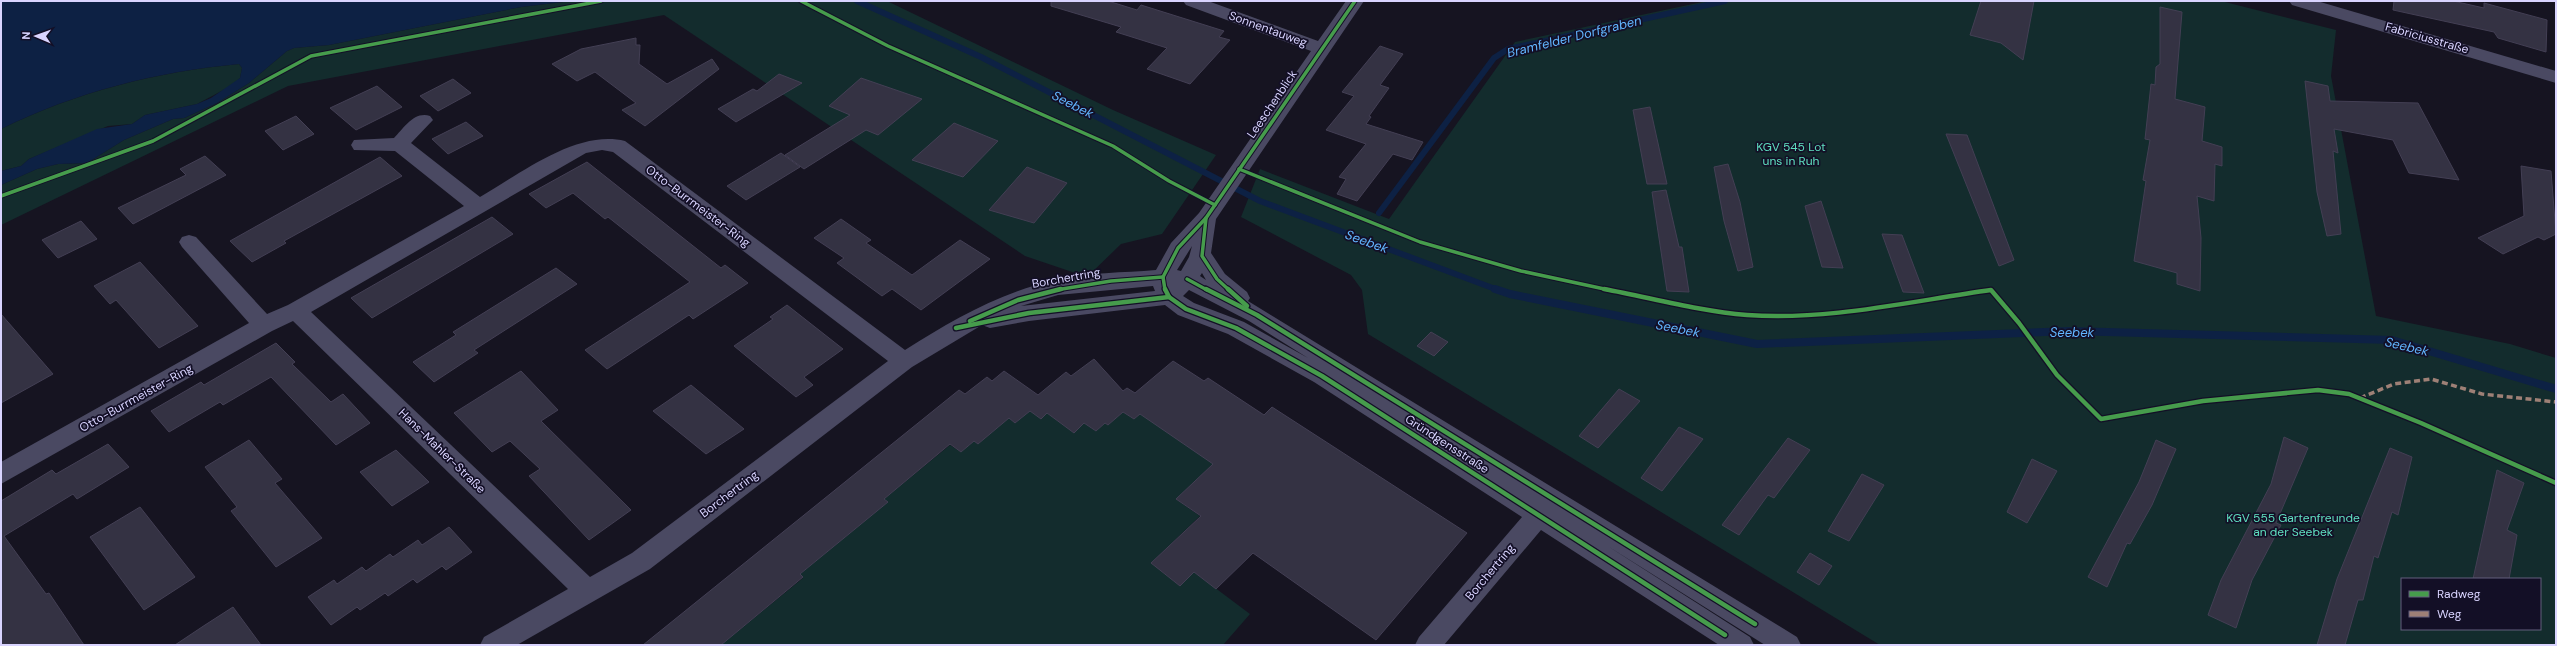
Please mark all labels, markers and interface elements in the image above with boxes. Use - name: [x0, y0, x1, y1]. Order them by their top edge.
- street label: Sonnentauweg: [1227, 7, 1310, 51]
- water label: Bramfelder Dorfgraben: [1505, 12, 1643, 61]
- north arrow: [16, 16, 56, 56]
- street label: Fabriciusstraße: [2383, 18, 2471, 58]
- text: N: [19, 31, 33, 40]
- street label: Leeschenblick: [1243, 67, 1301, 141]
- water label: Seebek: [1049, 87, 1097, 122]
- park label: KGV 545 Lot uns in Ruh: [1756, 139, 1826, 169]
- street label: Otto-Burrmeister-Ring: [642, 161, 754, 251]
- water label: Seebek: [1343, 226, 1391, 257]
- street label: Borchertring: [1031, 264, 1102, 292]
- water label: Seebek: [1654, 316, 1702, 341]
- water label: Seebek: [2050, 324, 2095, 341]
- water label: Seebek: [2383, 333, 2431, 360]
- street label: Otto-Burrmeister-Ring: [77, 360, 196, 436]
- street label: Hans-Mahler-Straße: [395, 405, 489, 497]
- street label: Gründgensstraße: [1402, 411, 1492, 477]
- street label: Borchertring: [697, 467, 762, 521]
- park label: KGV 555 Gartenfreunde an der Seebek: [2226, 510, 2360, 540]
- street label: Borchertring: [1462, 540, 1519, 604]
- legend: [2401, 578, 2541, 630]
- text: Radweg: [2437, 586, 2481, 602]
- text: Weg: [2437, 606, 2462, 622]

